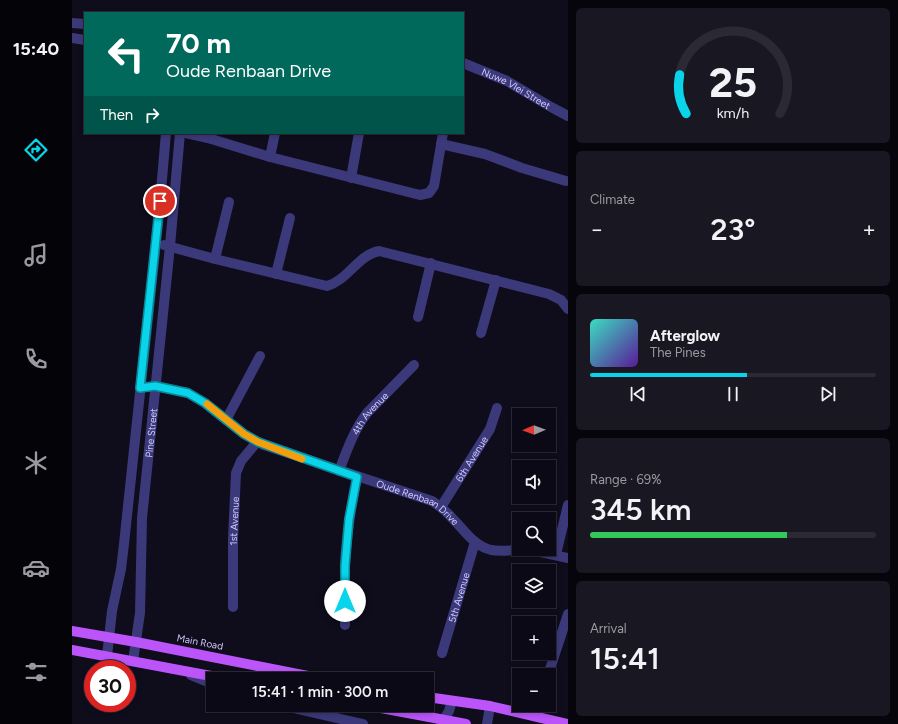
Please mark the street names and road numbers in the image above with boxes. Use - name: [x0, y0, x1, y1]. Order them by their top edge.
- street label: Nuwe Vlei Street: [480, 65, 553, 112]
- street label: 4th Avenue: [348, 389, 391, 437]
- street label: Pine Street: [142, 407, 160, 458]
- street label: 6th Avenue: [452, 433, 491, 484]
- street label: Oude Renbaan Drive: [375, 476, 462, 528]
- street label: 1st Avenue: [227, 496, 241, 545]
- street label: 5th Avenue: [445, 570, 472, 624]
- street label: Main Road: [176, 631, 224, 653]

